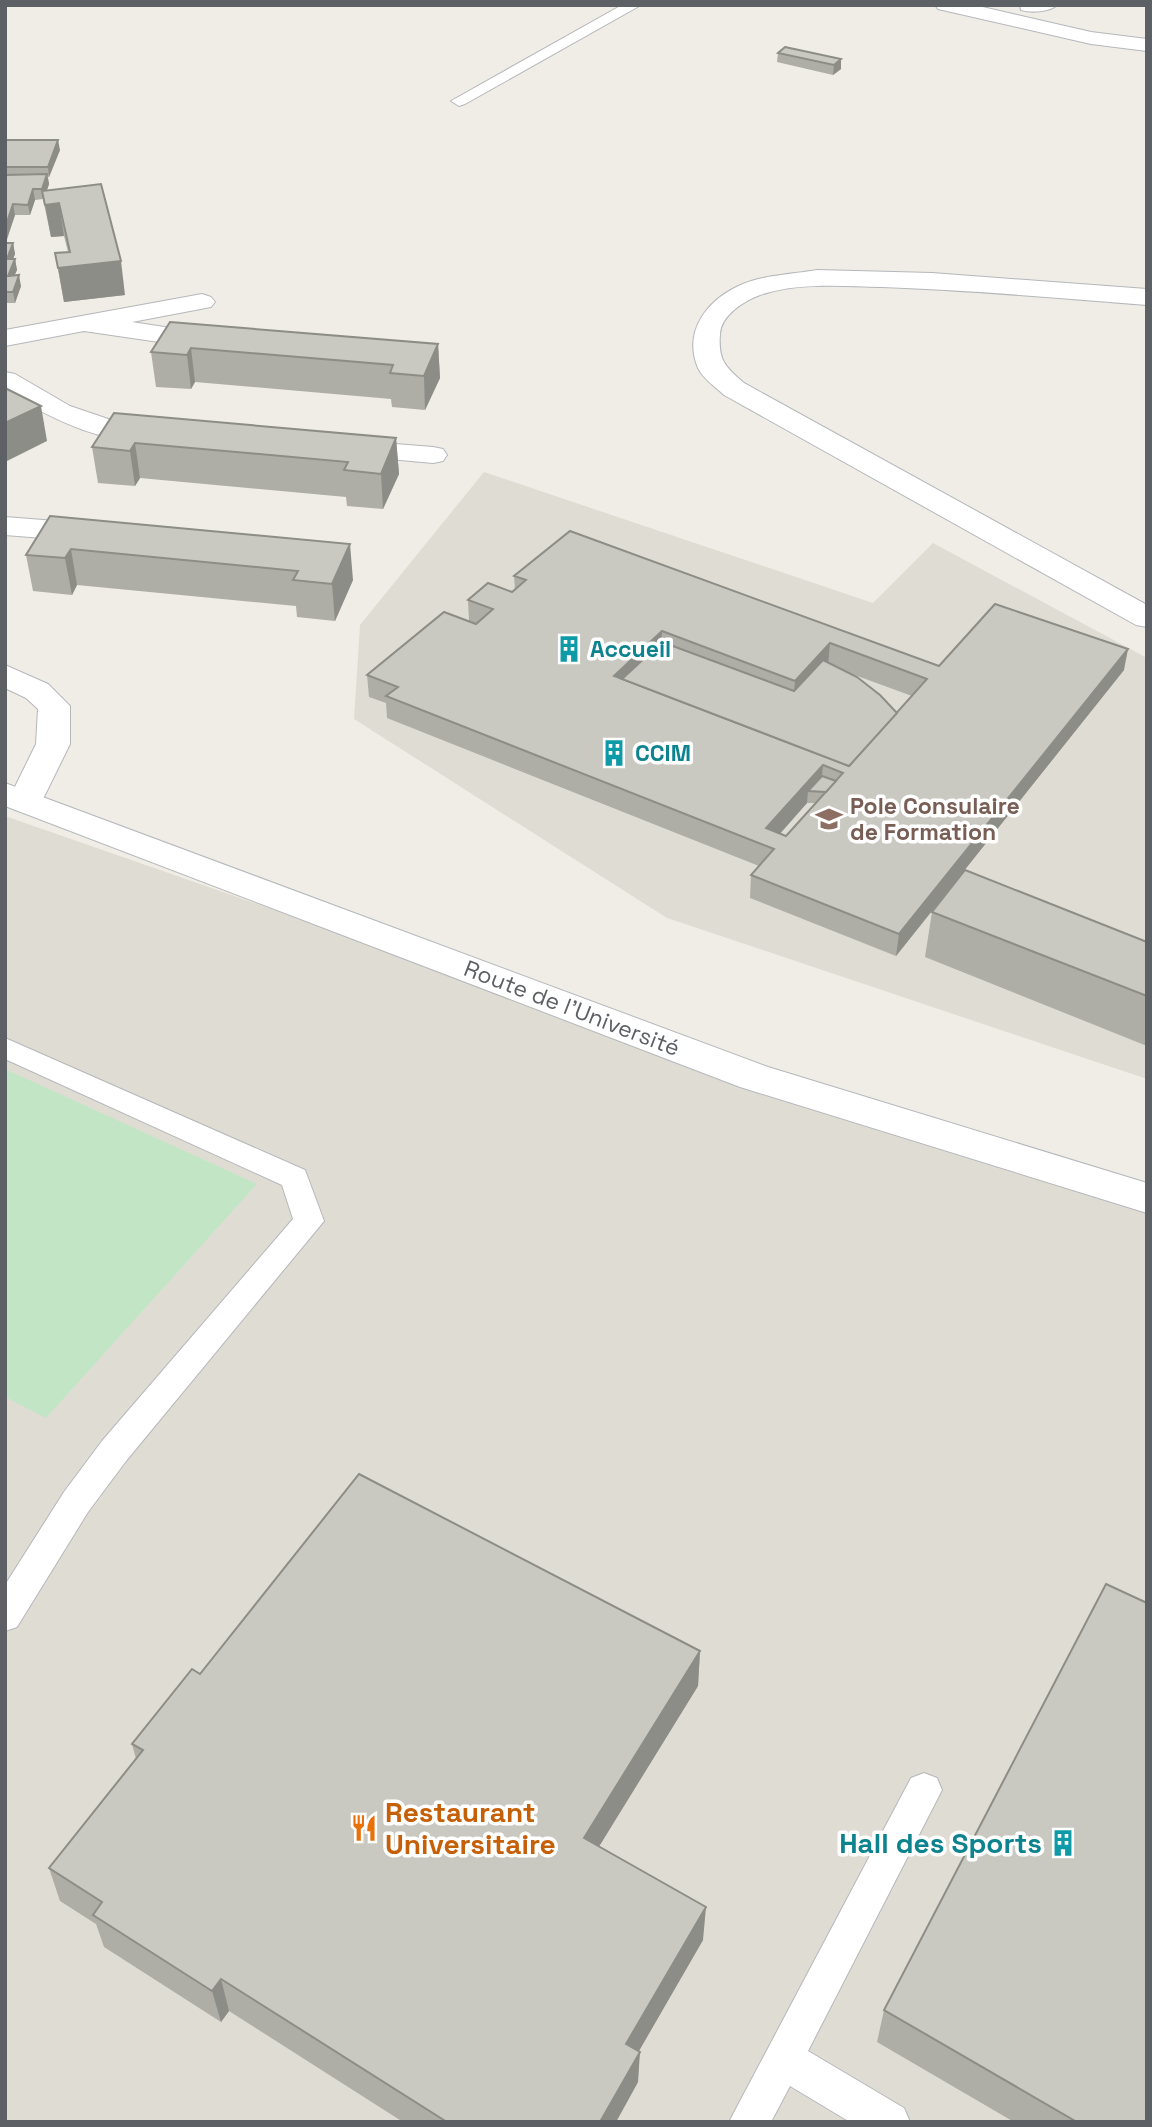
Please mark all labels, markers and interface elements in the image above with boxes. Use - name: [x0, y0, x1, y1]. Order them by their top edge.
- building icon: Accueil: [554, 634, 584, 664]
- place label: Accueil: [590, 634, 671, 664]
- building icon: CCIM: [599, 738, 629, 768]
- place label: CCIM: [635, 738, 691, 768]
- place label: Pole Consulaire de Formation: [850, 791, 1020, 847]
- school or university icon: Pole Consulaire de Formation: [814, 804, 844, 834]
- street label: Route de l'Université: [460, 953, 684, 1063]
- place label: Restaurant Universitaire: [385, 1794, 556, 1862]
- restaurant icon: Restaurant Universitaire: [349, 1813, 379, 1843]
- place label: Hall des Sports: [839, 1825, 1042, 1861]
- building icon: Hall des Sports: [1048, 1828, 1078, 1858]

